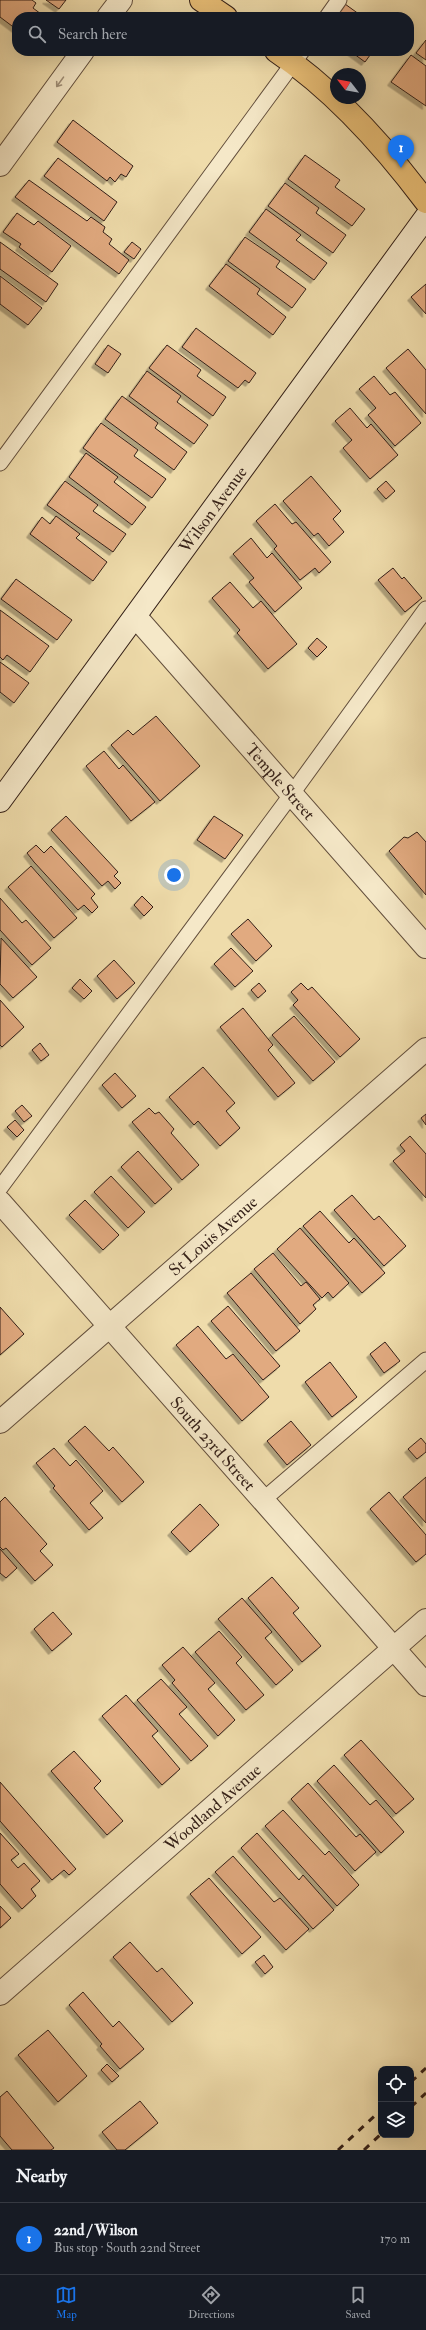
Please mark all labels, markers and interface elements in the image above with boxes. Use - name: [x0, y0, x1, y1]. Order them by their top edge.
- search box: [12, 12, 414, 56]
- icon: search: [26, 23, 48, 45]
- text: Search here: [58, 25, 127, 44]
- north arrow: [330, 68, 366, 104]
- one-way arrow: [56, 77, 64, 88]
- pin: 1: [388, 135, 414, 168]
- street label: Wilson Avenue: [174, 462, 251, 557]
- street label: Temple Street: [241, 739, 320, 825]
- your location: [164, 865, 184, 885]
- street label: St Louis Avenue: [164, 1191, 262, 1280]
- street label: South 23rd Street: [166, 1392, 260, 1495]
- street label: Woodland Avenue: [159, 1759, 265, 1856]
- map controls: [378, 2066, 414, 2138]
- button: locate: [378, 2066, 414, 2102]
- button: layers: [378, 2102, 414, 2138]
- text: Nearby: [16, 2166, 67, 2187]
- text: 22nd / Wilson: [54, 2221, 138, 2240]
- text: 1: [27, 2231, 31, 2247]
- text: 170 m: [380, 2231, 410, 2247]
- text: Bus stop · South 22nd Street: [54, 2240, 200, 2256]
- tab: Map: [55, 2284, 77, 2321]
- tab: Directions: [188, 2284, 235, 2321]
- tab: Saved: [345, 2284, 371, 2321]

